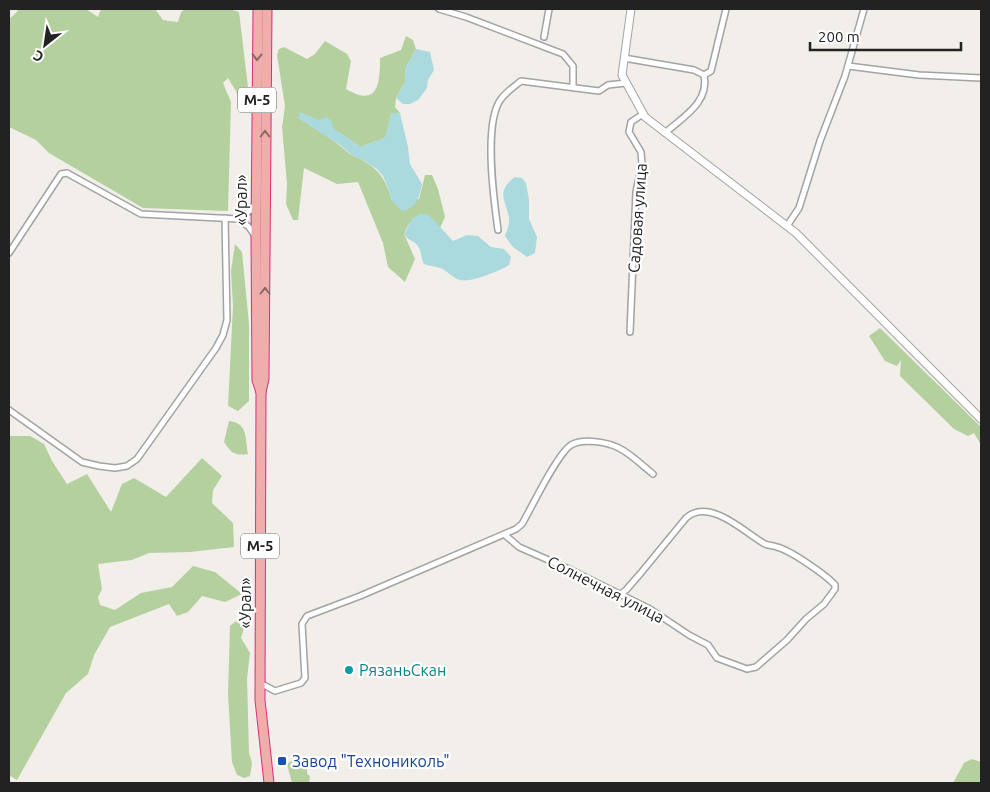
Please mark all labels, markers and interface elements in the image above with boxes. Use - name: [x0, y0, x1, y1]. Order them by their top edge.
- north arrow: [20, 20, 70, 70]
- scale bar: [810, 20, 961, 52]
- text: 200 m: [818, 28, 860, 45]
- text: С: [31, 47, 46, 65]
- one-way arrow: [252, 54, 263, 62]
- road number: М-5: [238, 88, 276, 112]
- one-way arrow: [260, 130, 270, 138]
- street label: Садовая улица: [624, 163, 650, 273]
- street label: «Урал»: [232, 175, 250, 225]
- one-way arrow: [260, 287, 270, 294]
- road number: М-5: [241, 534, 279, 558]
- street label: Солнечная улица: [545, 552, 667, 626]
- street label: «Урал»: [236, 578, 254, 628]
- place label: РязаньСкан: [359, 661, 446, 679]
- marker: РязаньСкан: [343, 664, 355, 676]
- place label: Завод "Технониколь": [292, 752, 450, 770]
- marker: Завод "Технониколь": [276, 755, 288, 767]

